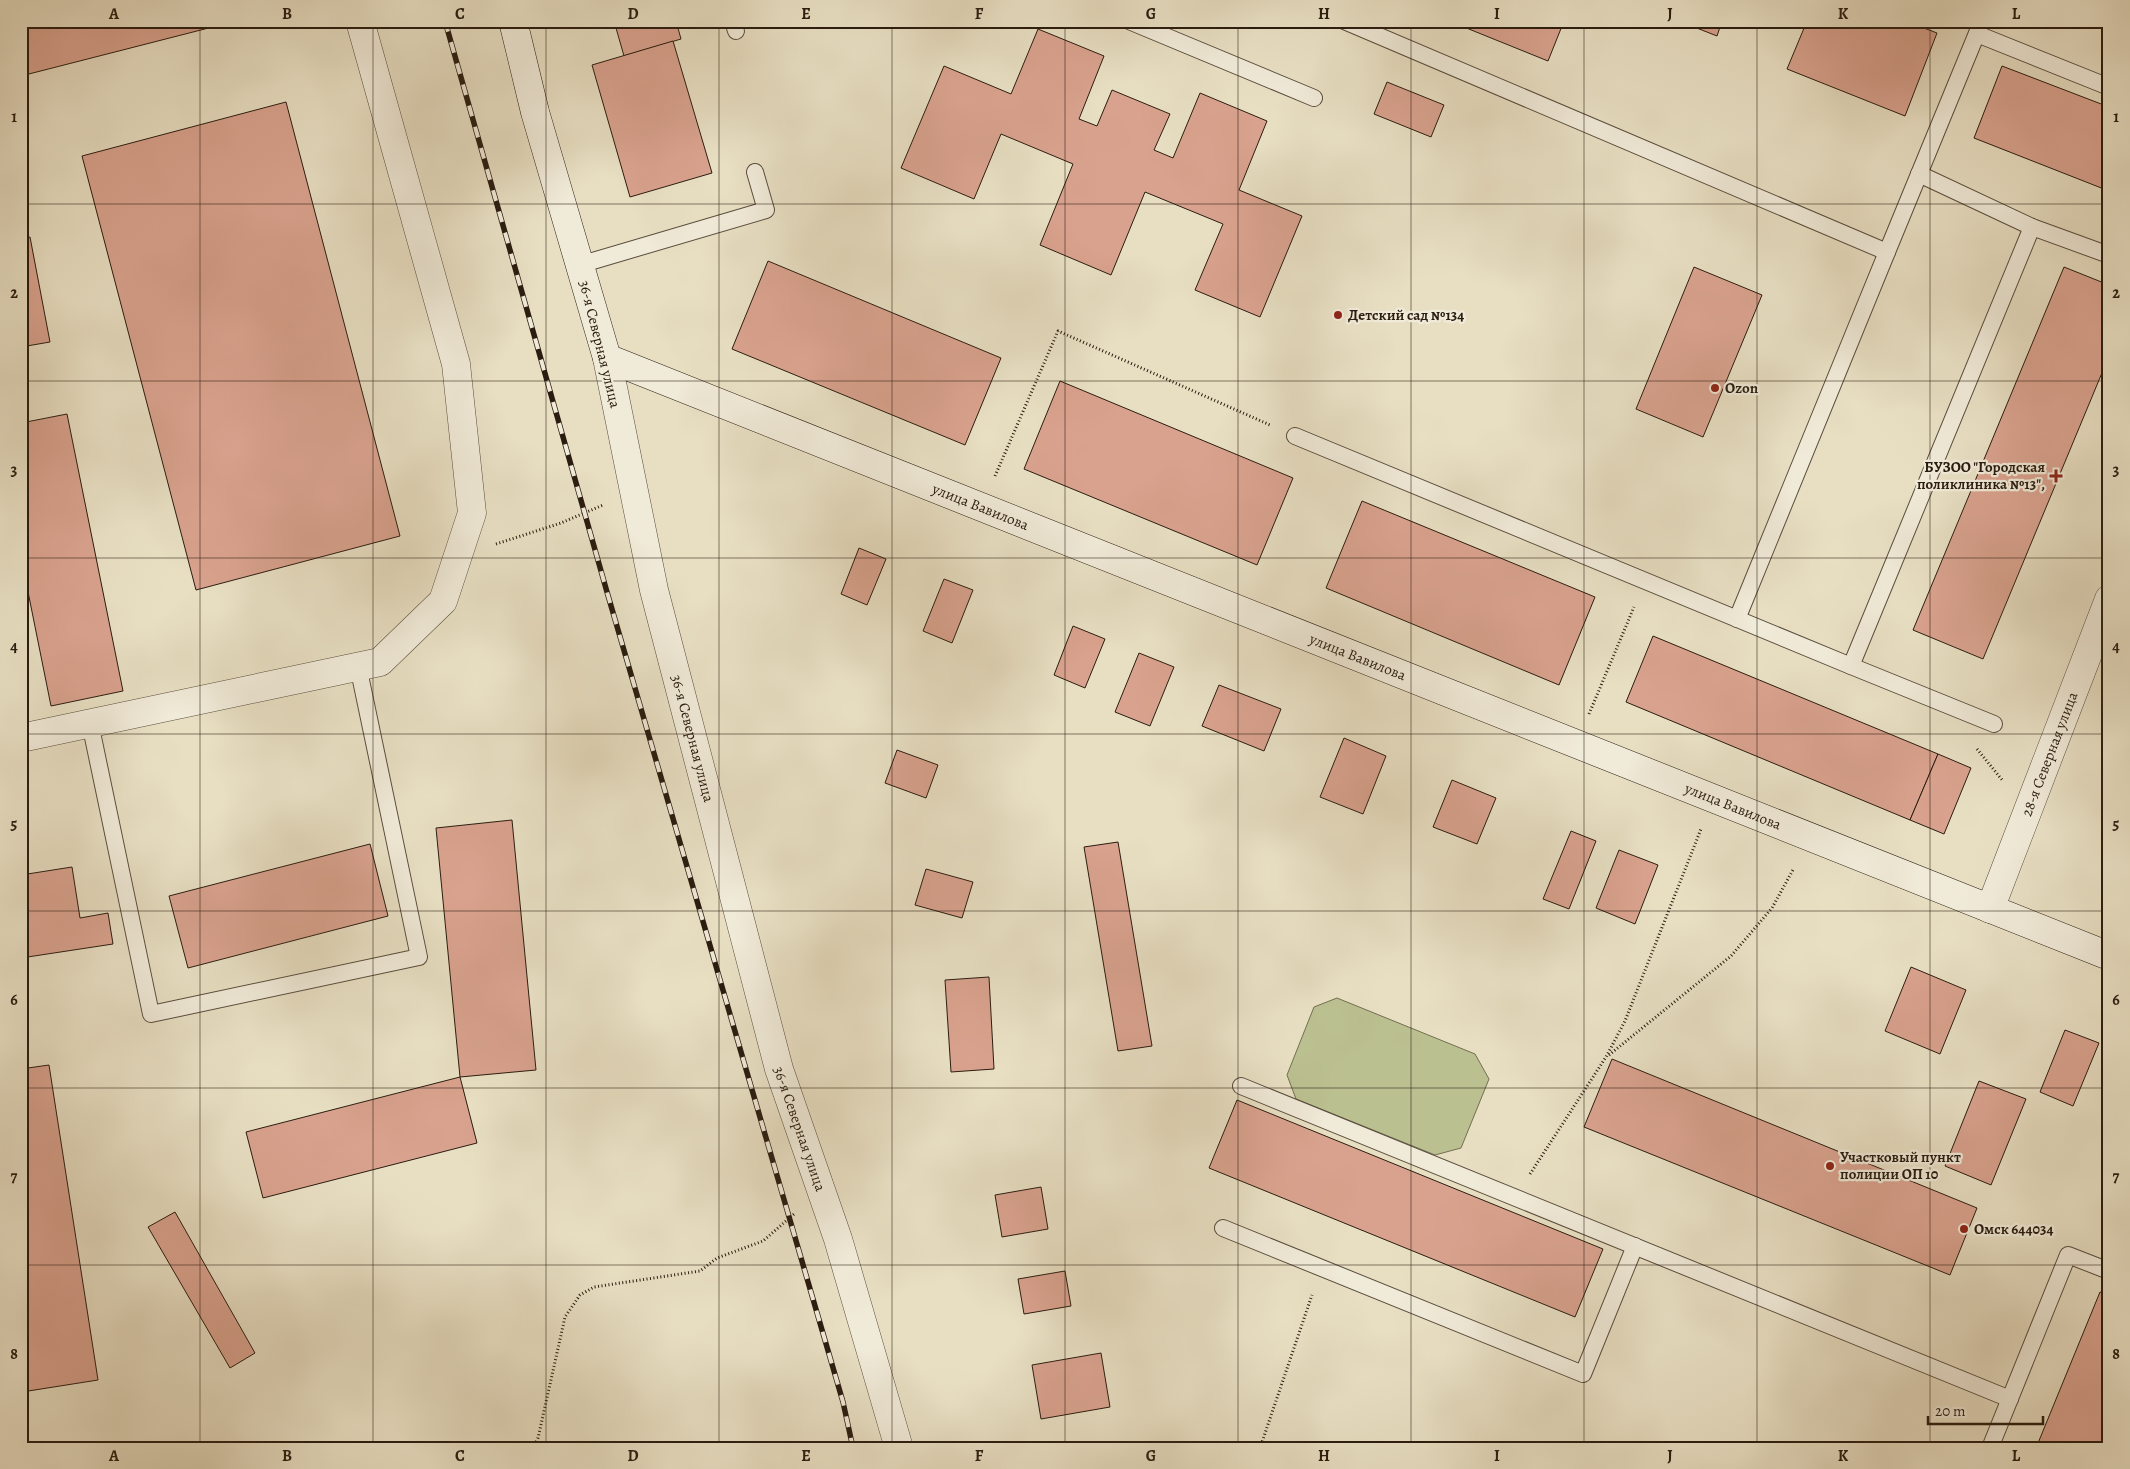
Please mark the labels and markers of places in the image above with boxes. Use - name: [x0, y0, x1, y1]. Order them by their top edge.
- place label: Детский сад №134: [1348, 305, 1464, 325]
- marker: Детский сад №134: [1332, 309, 1344, 321]
- place label: Ozon: [1725, 378, 1759, 398]
- marker: Ozon: [1709, 382, 1721, 394]
- place label: БУЗОО "Городская поликлиника №13",: [1917, 457, 2045, 494]
- marker: БУЗОО "Городская поликлиника №13",: [2049, 469, 2063, 483]
- place label: Участковый пункт полиции ОП 10: [1840, 1147, 1961, 1184]
- marker: Участковый пункт полиции ОП 10: [1824, 1160, 1836, 1172]
- place label: Омск 644034: [1974, 1219, 2054, 1239]
- marker: Омск 644034: [1958, 1223, 1970, 1235]

